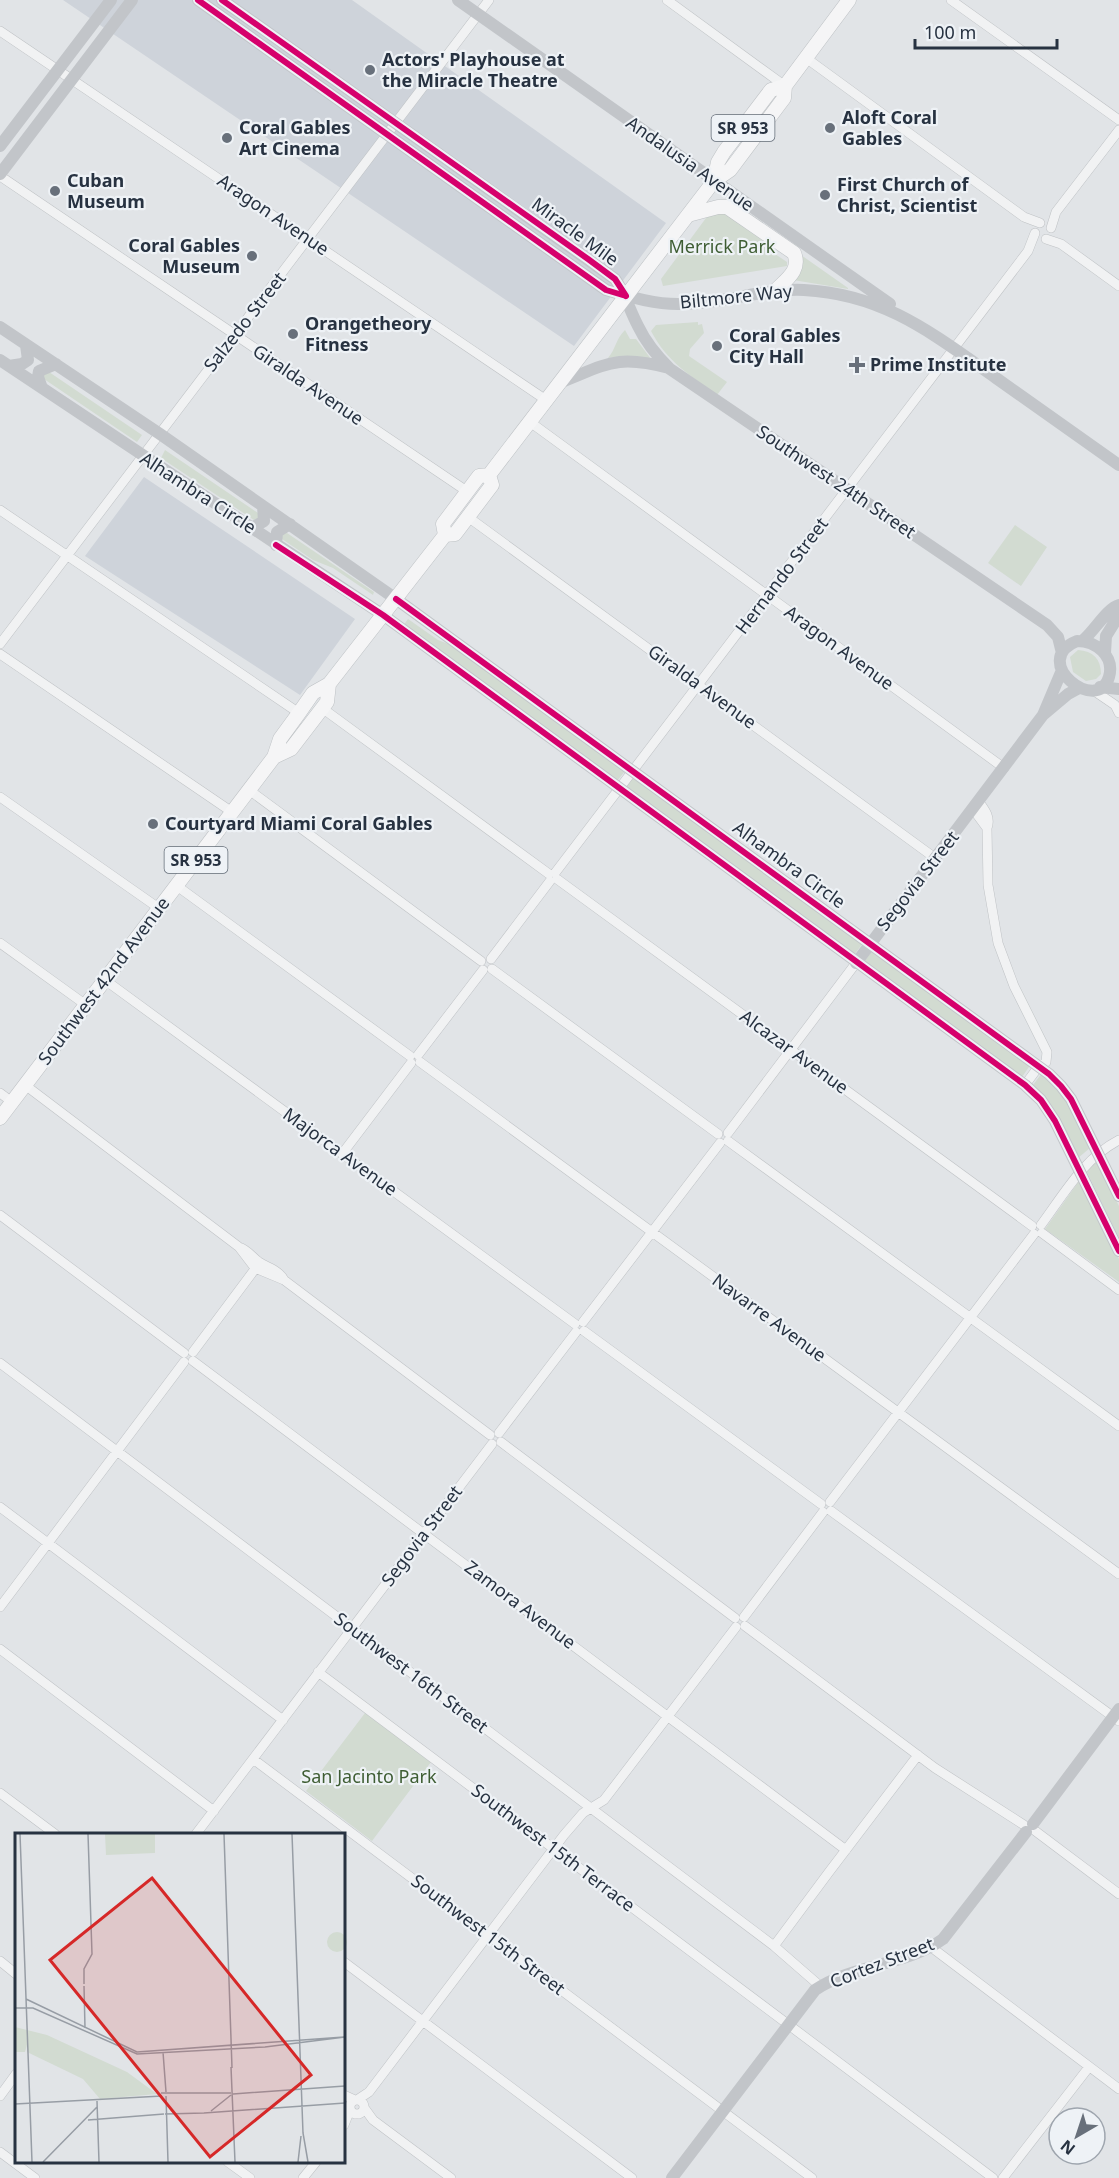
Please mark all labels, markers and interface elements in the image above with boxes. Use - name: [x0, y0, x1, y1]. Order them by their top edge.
- scale bar: [915, 12, 1058, 50]
- text: 100 m: [924, 20, 976, 44]
- place label: Actors' Playhouse at the Miracle Theatre: [382, 47, 565, 92]
- marker: Actors' Playhouse at the Miracle Theatre: [363, 63, 377, 77]
- place label: Aloft Coral Gables: [842, 105, 937, 150]
- street label: Andalusia Avenue: [622, 110, 759, 216]
- place label: Coral Gables Art Cinema: [239, 115, 351, 160]
- road number: SR 953: [712, 115, 774, 141]
- marker: Aloft Coral Gables: [823, 121, 837, 135]
- marker: Coral Gables Art Cinema: [220, 131, 234, 145]
- place label: Cuban Museum: [67, 168, 145, 213]
- street label: Aragon Avenue: [213, 168, 334, 260]
- place label: First Church of Christ, Scientist: [837, 172, 978, 217]
- marker: Cuban Museum: [48, 184, 62, 198]
- marker: First Church of Christ, Scientist: [818, 188, 832, 202]
- street label: Miracle Mile: [527, 191, 624, 271]
- place label: Coral Gables Museum: [128, 233, 240, 278]
- park label: Merrick Park: [669, 234, 776, 258]
- marker: Coral Gables Museum: [245, 249, 259, 263]
- street label: Salzedo Street: [198, 266, 291, 376]
- street label: Biltmore Way: [679, 278, 794, 314]
- place label: Orangetheory Fitness: [305, 311, 432, 356]
- place label: Coral Gables City Hall: [729, 323, 841, 368]
- marker: Orangetheory Fitness: [286, 327, 300, 341]
- street label: Giralda Avenue: [249, 338, 369, 430]
- marker: Coral Gables City Hall: [710, 339, 724, 353]
- place label: Prime Institute: [870, 352, 1007, 376]
- marker: Prime Institute: [848, 356, 866, 374]
- street label: Southwest 24th Street: [752, 419, 921, 544]
- street label: Alhambra Circle: [136, 446, 261, 539]
- street label: Hernando Street: [729, 512, 833, 639]
- street label: Aragon Avenue: [780, 599, 899, 695]
- street label: Giralda Avenue: [644, 639, 762, 734]
- place label: Courtyard Miami Coral Gables: [165, 811, 433, 835]
- street label: Alhambra Circle: [728, 815, 851, 913]
- marker: Courtyard Miami Coral Gables: [146, 817, 160, 831]
- street label: Segovia Street: [871, 825, 964, 935]
- road number: SR 953: [164, 847, 228, 873]
- street label: Southwest 42nd Avenue: [32, 892, 174, 1069]
- street label: Alcazar Avenue: [735, 1004, 854, 1099]
- street label: Majorca Avenue: [279, 1102, 403, 1201]
- street label: Navarre Avenue: [708, 1268, 831, 1367]
- street label: Segovia Street: [375, 1480, 467, 1591]
- street label: Zamora Avenue: [460, 1555, 581, 1654]
- street label: Southwest 16th Street: [330, 1606, 494, 1738]
- park label: San Jacinto Park: [301, 1764, 437, 1788]
- street label: Southwest 15th Terrace: [467, 1778, 640, 1917]
- inset map: [15, 1833, 345, 2163]
- street label: Southwest 15th Street: [407, 1868, 571, 2000]
- street label: Cortez Street: [826, 1931, 938, 1993]
- north arrow: [1047, 2106, 1107, 2166]
- text: N: [1056, 2135, 1080, 2160]

